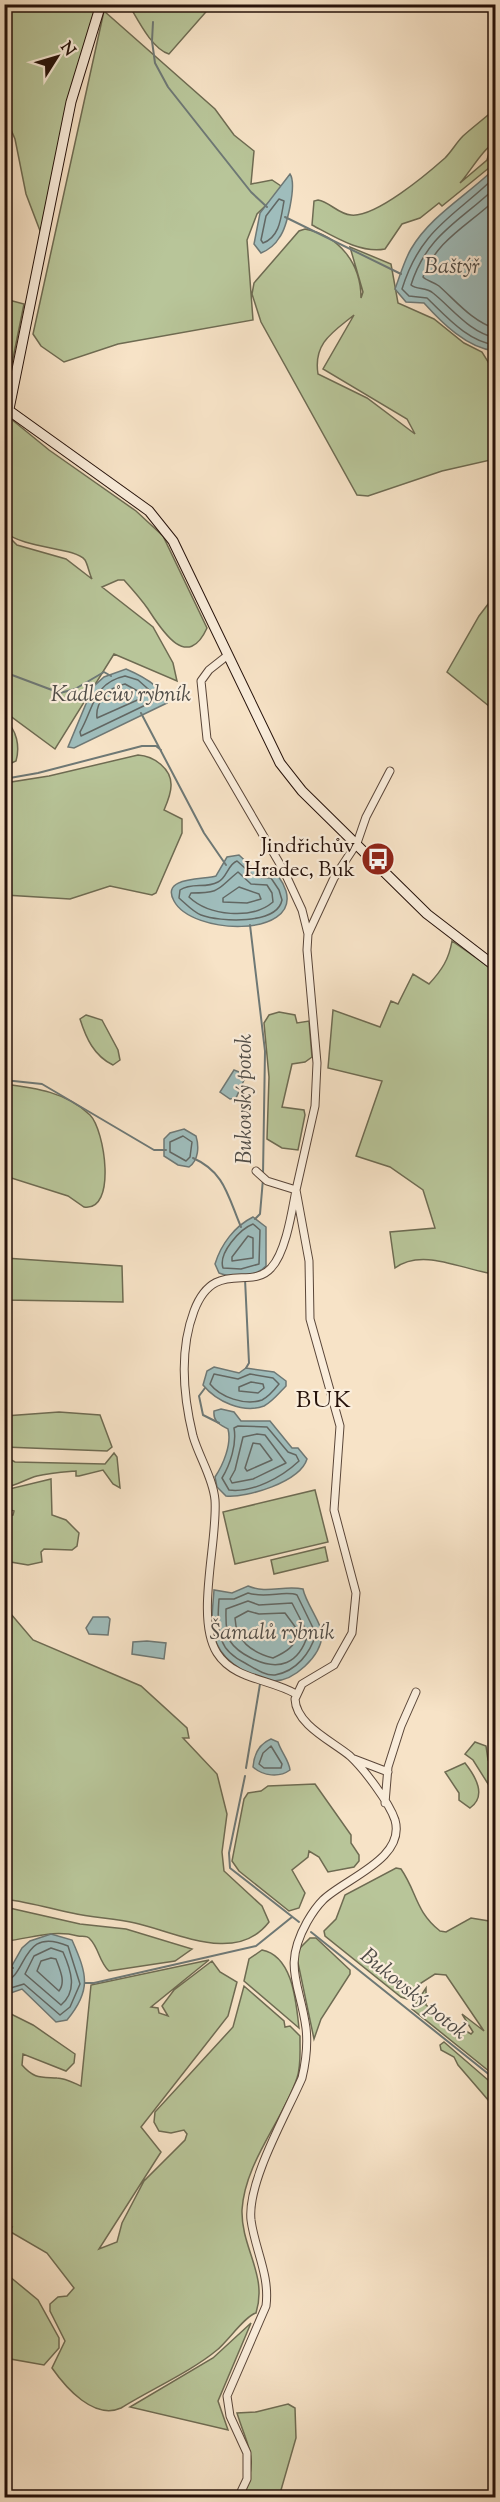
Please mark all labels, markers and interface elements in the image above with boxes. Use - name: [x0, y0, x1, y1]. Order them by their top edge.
- north arrow: [27, 27, 87, 87]
- text: N: [54, 37, 80, 62]
- water label: Baštýř: [424, 252, 480, 284]
- water label: Kadlecův rybník: [51, 680, 191, 712]
- place label: Jindřichův Hradec, Buk: [244, 832, 356, 886]
- bus stop icon: Jindřichův Hradec, Buk: [360, 841, 396, 877]
- water label: Bukovský potok: [230, 1034, 262, 1164]
- district label: BUK: [296, 1384, 352, 1418]
- water label: Šamalů rybník: [209, 1618, 335, 1650]
- water label: Bukovský potok: [352, 1942, 474, 2048]

